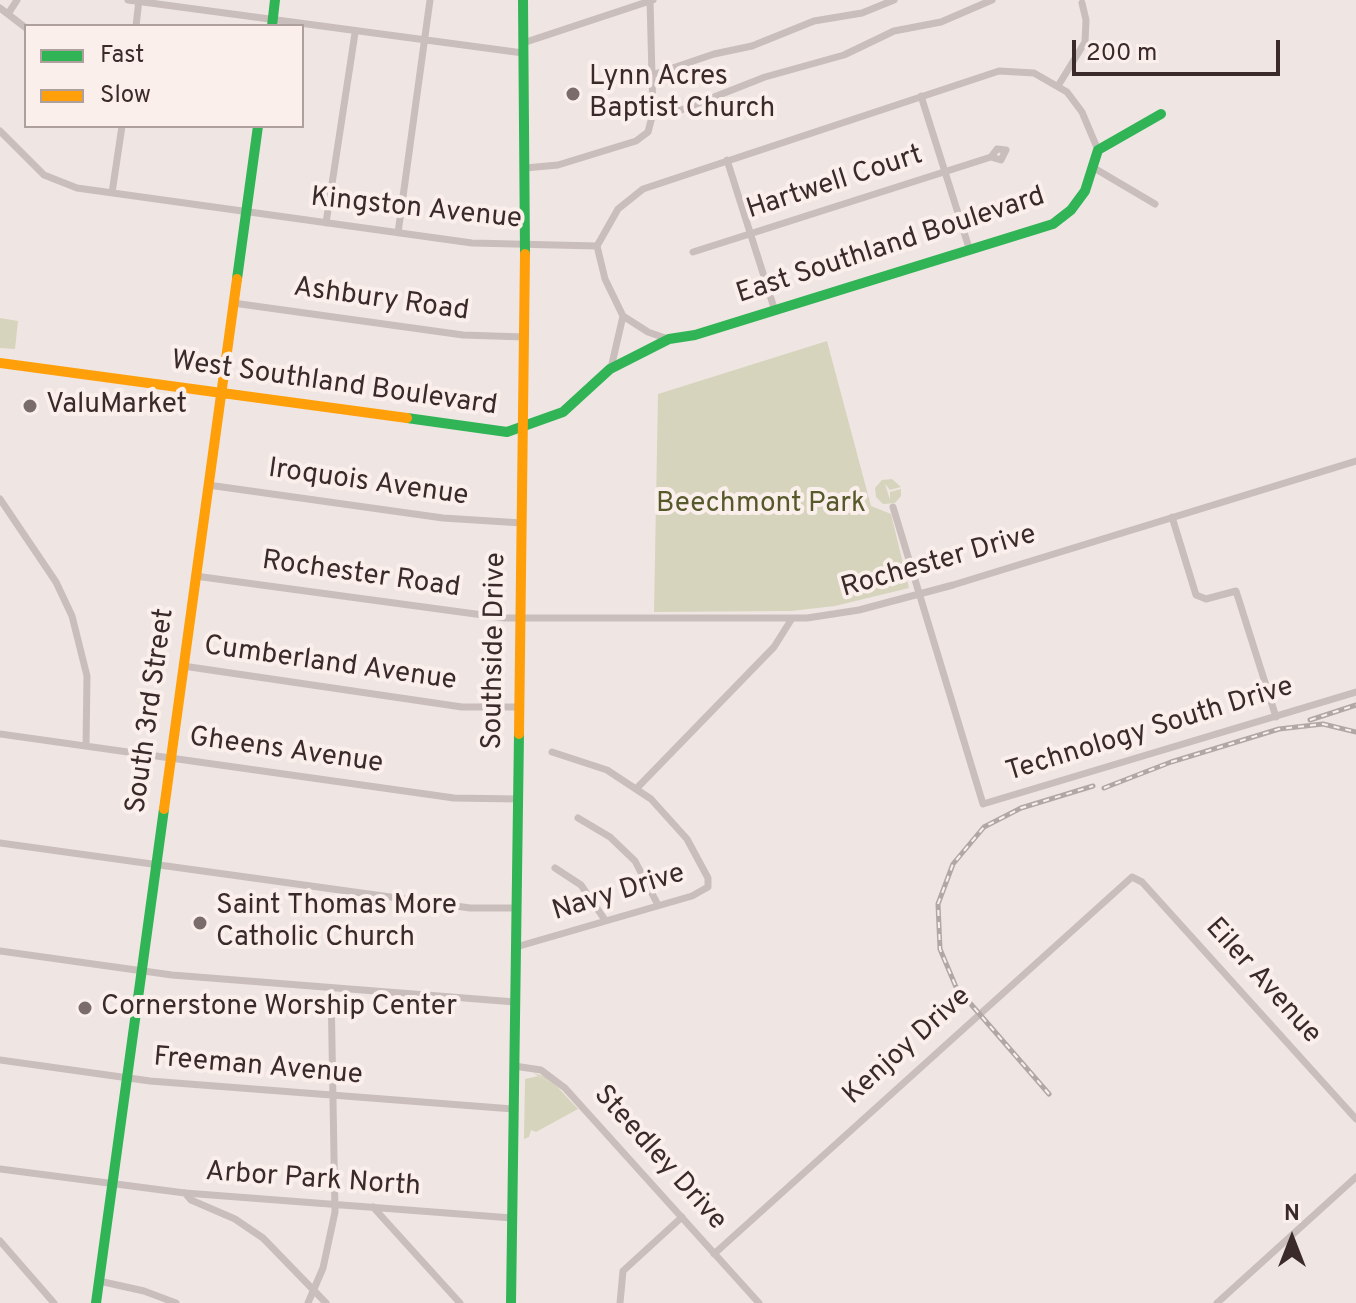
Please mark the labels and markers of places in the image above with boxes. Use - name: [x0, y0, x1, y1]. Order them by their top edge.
- place label: Lynn Acres Baptist Church: [589, 61, 775, 127]
- marker: Lynn Acres Baptist Church: [564, 85, 582, 103]
- place label: ValuMarket: [46, 389, 187, 423]
- marker: ValuMarket: [21, 397, 39, 415]
- place label: Saint Thomas More Catholic Church: [216, 890, 457, 956]
- marker: Saint Thomas More Catholic Church: [191, 914, 209, 932]
- place label: Cornerstone Worship Center: [101, 991, 457, 1025]
- marker: Cornerstone Worship Center: [76, 999, 94, 1017]

